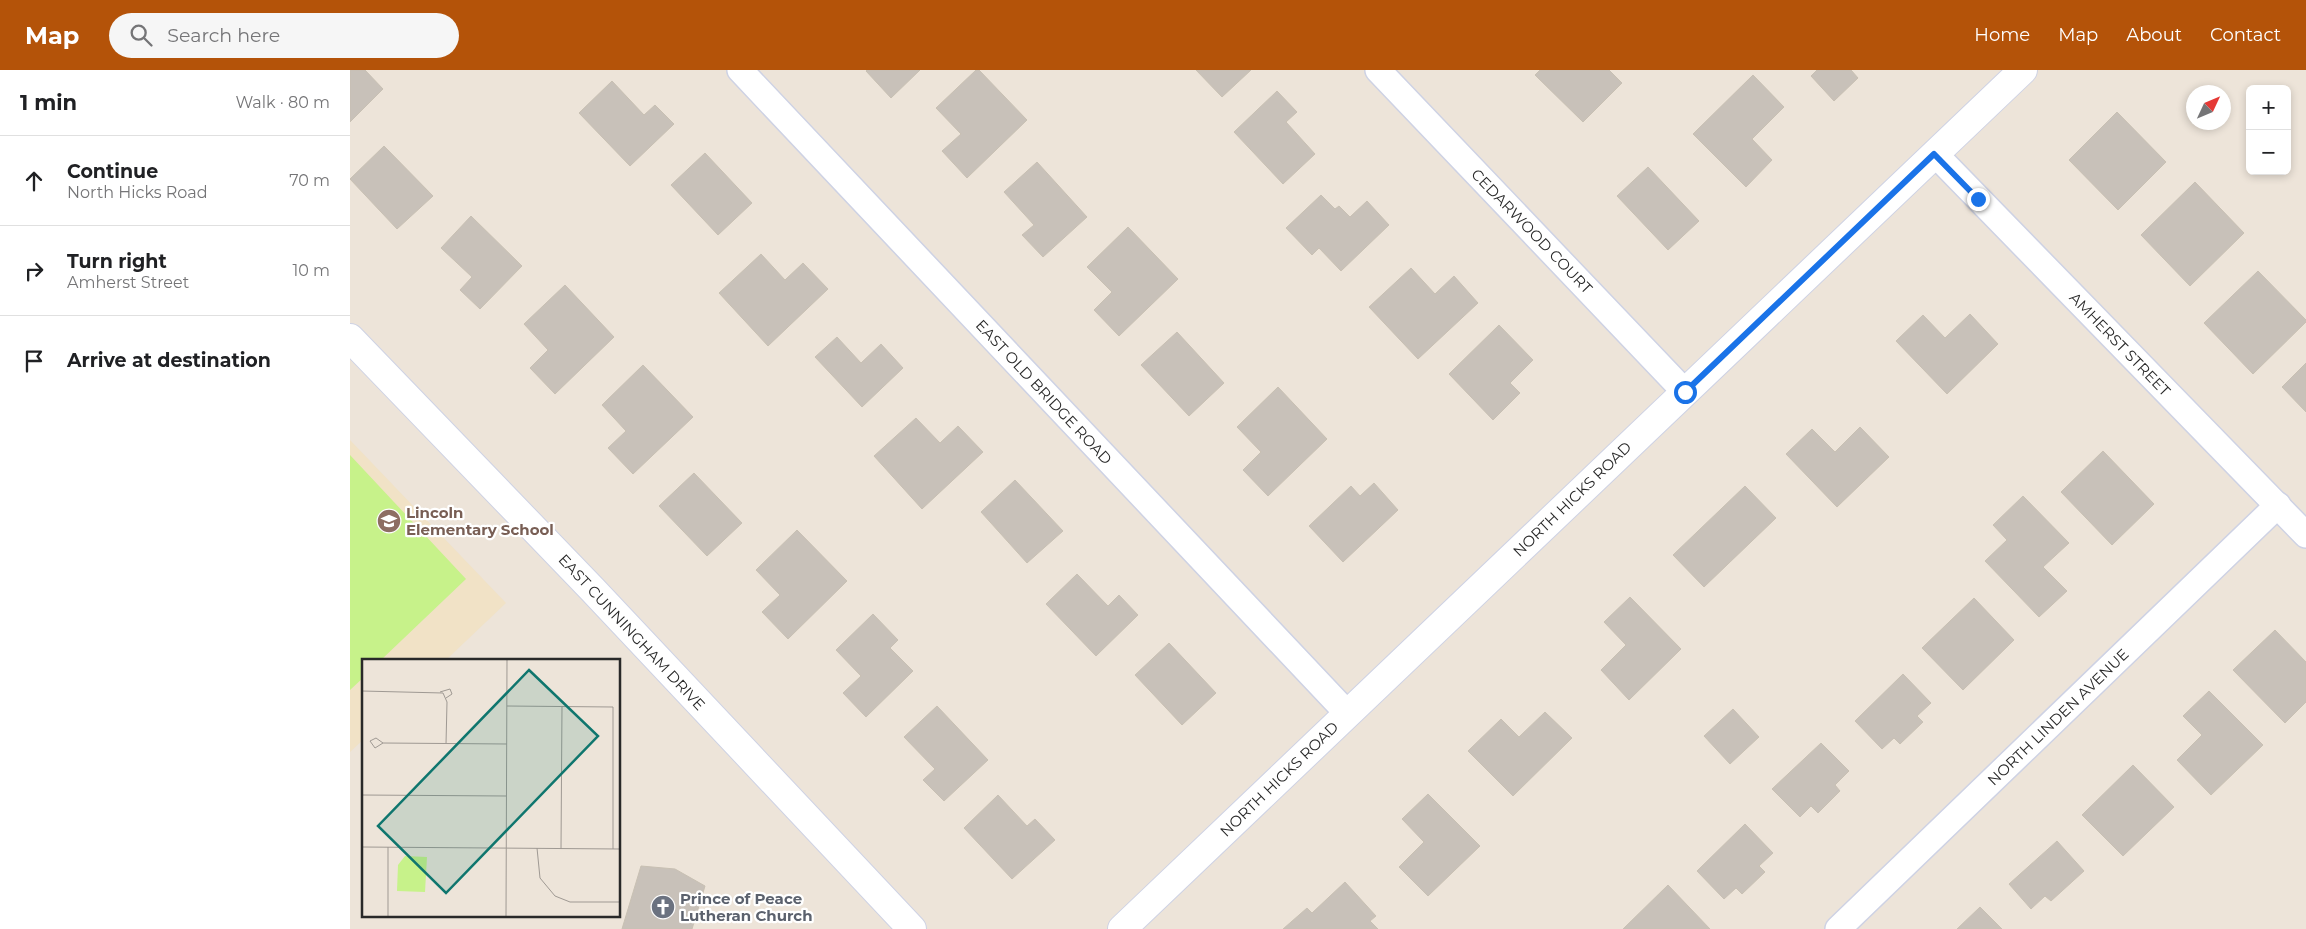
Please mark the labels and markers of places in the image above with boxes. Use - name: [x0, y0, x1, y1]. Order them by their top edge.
- place label: Lincoln Elementary School: [406, 503, 554, 539]
- school or university icon: Lincoln Elementary School: [376, 508, 402, 534]
- place label: Prince of Peace Lutheran Church: [680, 889, 813, 925]
- church icon: Prince of Peace Lutheran Church: [650, 894, 676, 920]

